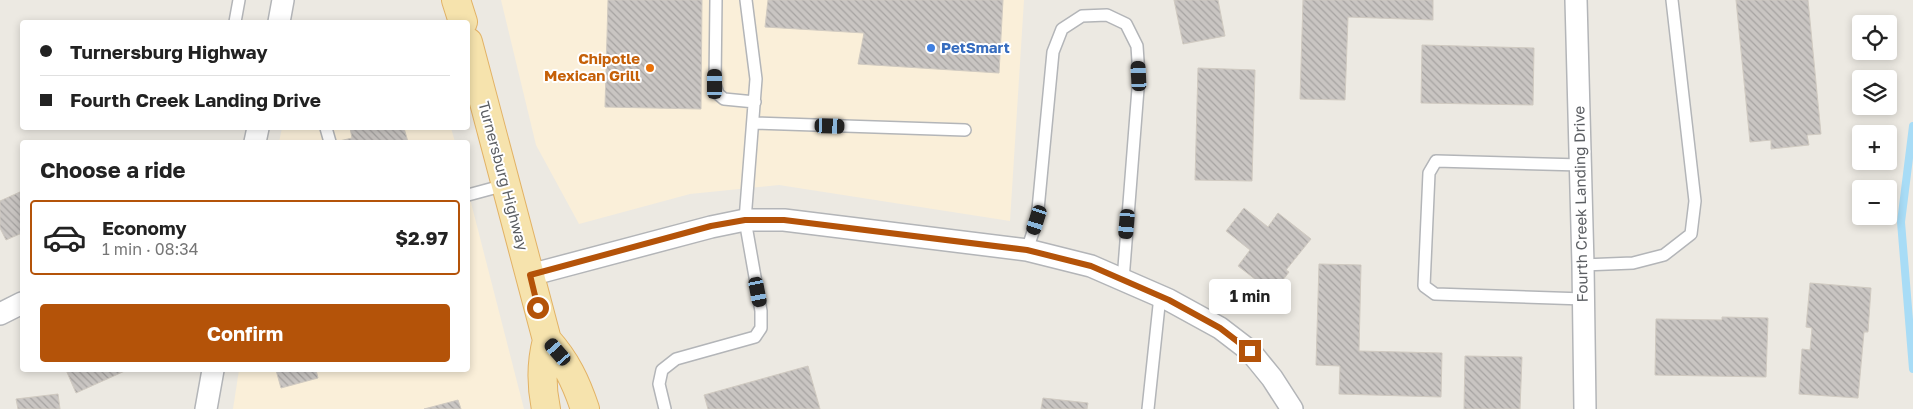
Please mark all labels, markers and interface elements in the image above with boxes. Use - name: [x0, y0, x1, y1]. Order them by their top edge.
- map controls: [1852, 15, 1897, 225]
- button: locate: [1852, 15, 1897, 60]
- place label: PetSmart: [941, 38, 1010, 56]
- text: Turnersburg Highway: [70, 40, 268, 63]
- marker: PetSmart: [925, 42, 937, 54]
- place label: Chipotle Mexican Grill: [544, 49, 640, 84]
- car: [1130, 61, 1147, 91]
- marker: Chipotle Mexican Grill: [644, 62, 656, 74]
- car: [707, 69, 722, 99]
- button: layers: [1852, 70, 1897, 115]
- text: Fourth Creek Landing Drive: [70, 88, 321, 111]
- street label: Turnersburg Highway: [475, 99, 533, 253]
- street label: Fourth Creek Landing Drive: [1569, 105, 1591, 302]
- car: [814, 118, 845, 134]
- button: +: [1852, 125, 1897, 170]
- text: Choose a ride: [40, 156, 186, 183]
- button: −: [1852, 180, 1897, 225]
- car: [1025, 203, 1048, 237]
- car: [1118, 208, 1135, 240]
- icon: car: [42, 215, 87, 260]
- text: Economy: [102, 216, 187, 239]
- text: $2.97: [395, 226, 448, 249]
- text: 1 min · 08:34: [102, 239, 198, 259]
- car: [747, 276, 768, 308]
- callout: 1 min: [1209, 278, 1291, 314]
- text: 1 min: [1230, 286, 1270, 306]
- route start: [527, 297, 549, 319]
- button: Confirm: [40, 304, 450, 362]
- car: [542, 336, 573, 368]
- route end: [1239, 340, 1261, 362]

